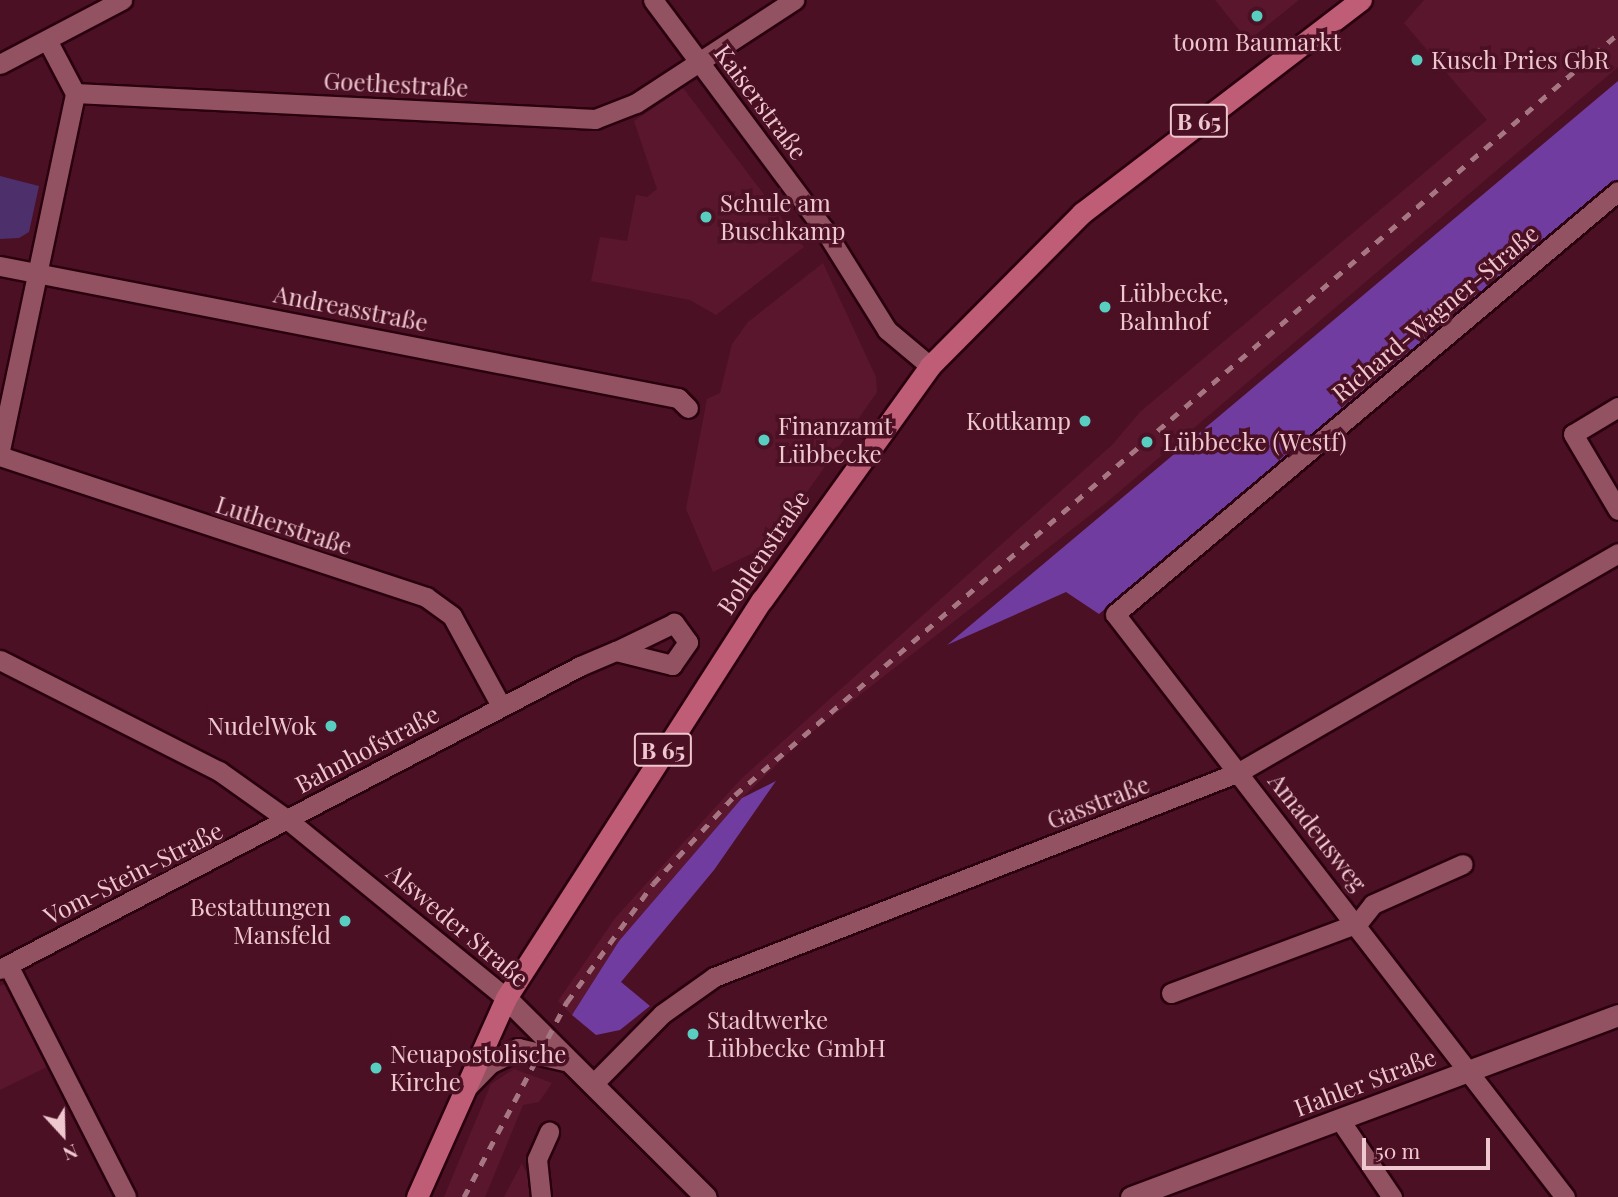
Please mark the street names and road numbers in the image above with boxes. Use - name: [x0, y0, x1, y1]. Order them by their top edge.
- street label: Kaiserstraße: [708, 39, 814, 165]
- street label: Goethestraße: [323, 66, 469, 102]
- road number: B 65: [1169, 102, 1229, 140]
- street label: Richard-Wagner-Straße: [1326, 218, 1544, 408]
- street label: Andreasstraße: [271, 279, 431, 337]
- street label: Bohlenstraße: [711, 485, 815, 619]
- street label: Lutherstraße: [212, 489, 356, 561]
- street label: Bahnhofstraße: [290, 699, 444, 799]
- road number: B 65: [633, 730, 693, 770]
- street label: Amadeusweg: [1263, 767, 1373, 897]
- street label: Gasstraße: [1043, 769, 1153, 835]
- street label: Vom-Stein-Straße: [39, 816, 227, 930]
- street label: Alsweder Straße: [381, 857, 535, 993]
- street label: Hahler Straße: [1290, 1042, 1440, 1122]

